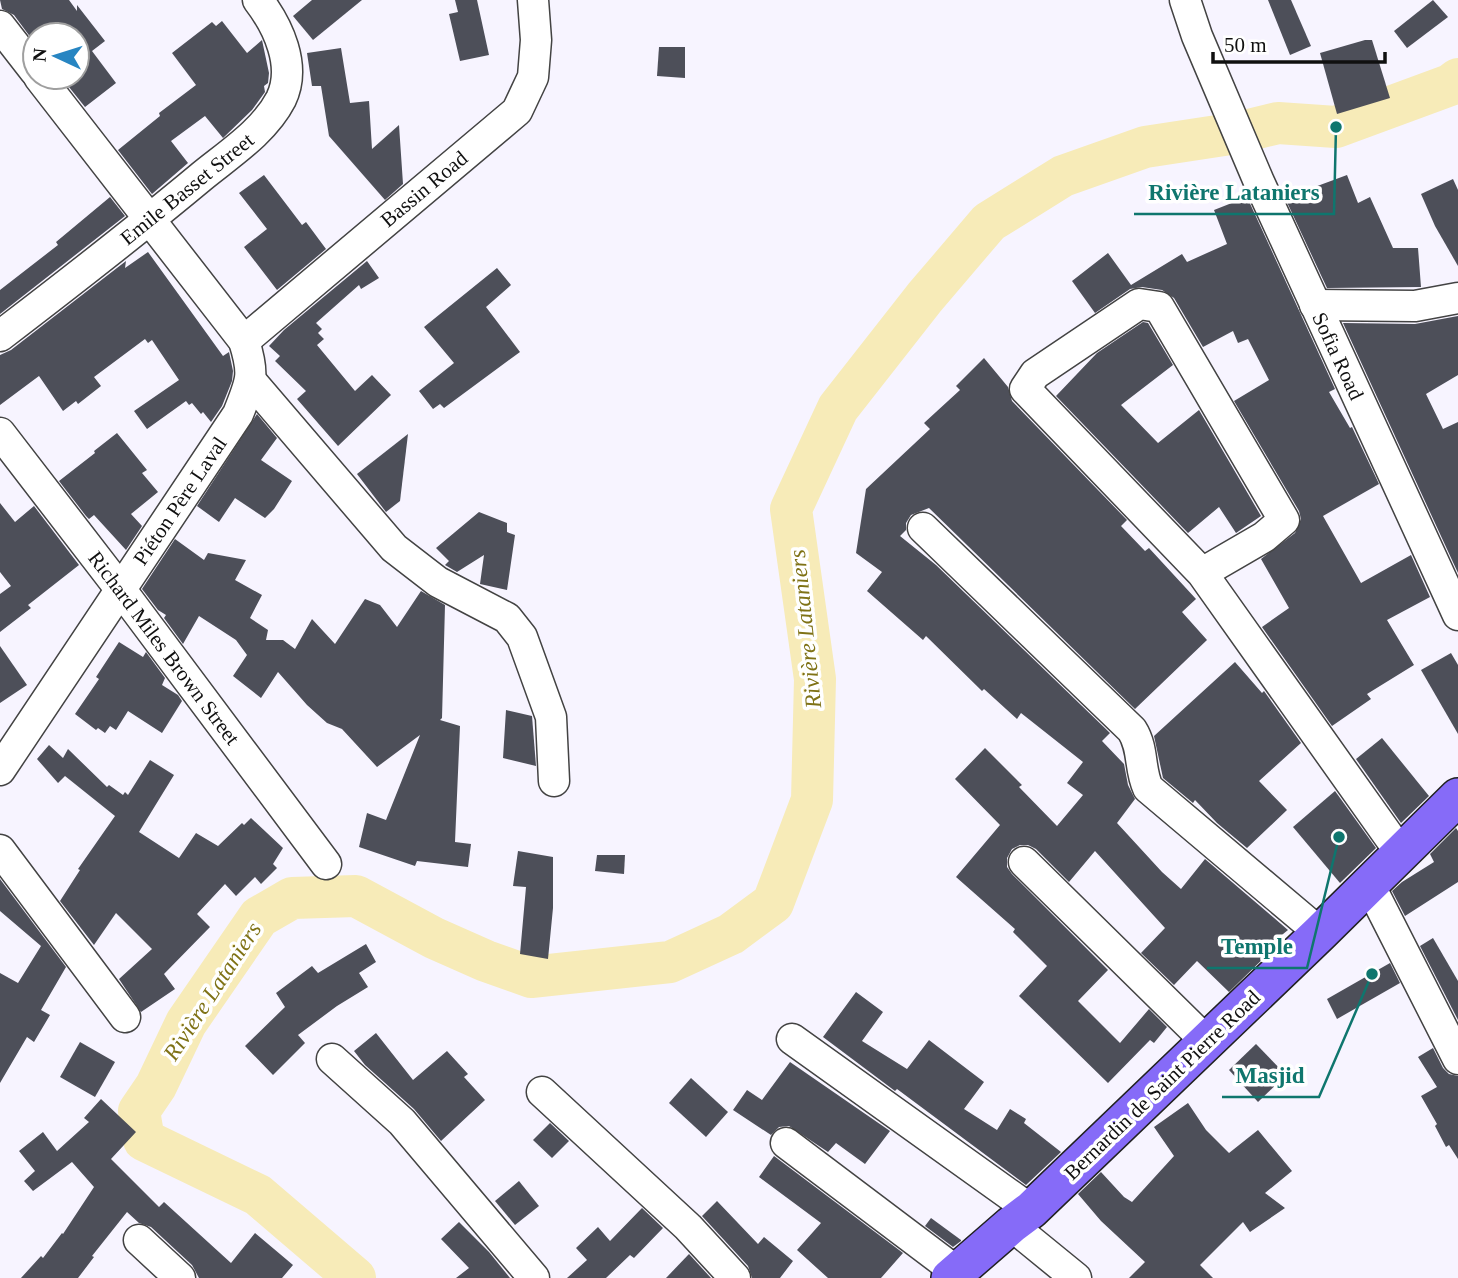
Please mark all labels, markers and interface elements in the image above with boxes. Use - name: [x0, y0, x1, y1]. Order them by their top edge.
- north arrow: [21, 21, 91, 91]
- scale bar: [1213, 21, 1384, 65]
- text: 50 m: [1224, 33, 1267, 57]
- text: N: [29, 47, 51, 62]
- street label: Emile Basset Street: [116, 128, 259, 250]
- street label: Bassin Road: [376, 146, 473, 232]
- callout: Rivière Lataniers: [1134, 170, 1334, 214]
- text: Rivière Lataniers: [1148, 180, 1320, 205]
- street label: Sofia Road: [1307, 308, 1369, 404]
- street label: Piéton Père Laval: [128, 432, 232, 570]
- street label: Richard Miles Brown Street: [83, 546, 245, 750]
- water label: Rivière Lataniers: [785, 548, 826, 711]
- water label: Rivière Lataniers: [158, 918, 266, 1066]
- callout: Temple: [1207, 924, 1307, 968]
- text: Temple: [1221, 934, 1293, 959]
- street label: Bernardin de Saint Pierre Road: [1059, 985, 1265, 1185]
- callout: Masjid: [1222, 1053, 1319, 1097]
- text: Masjid: [1236, 1063, 1305, 1088]

